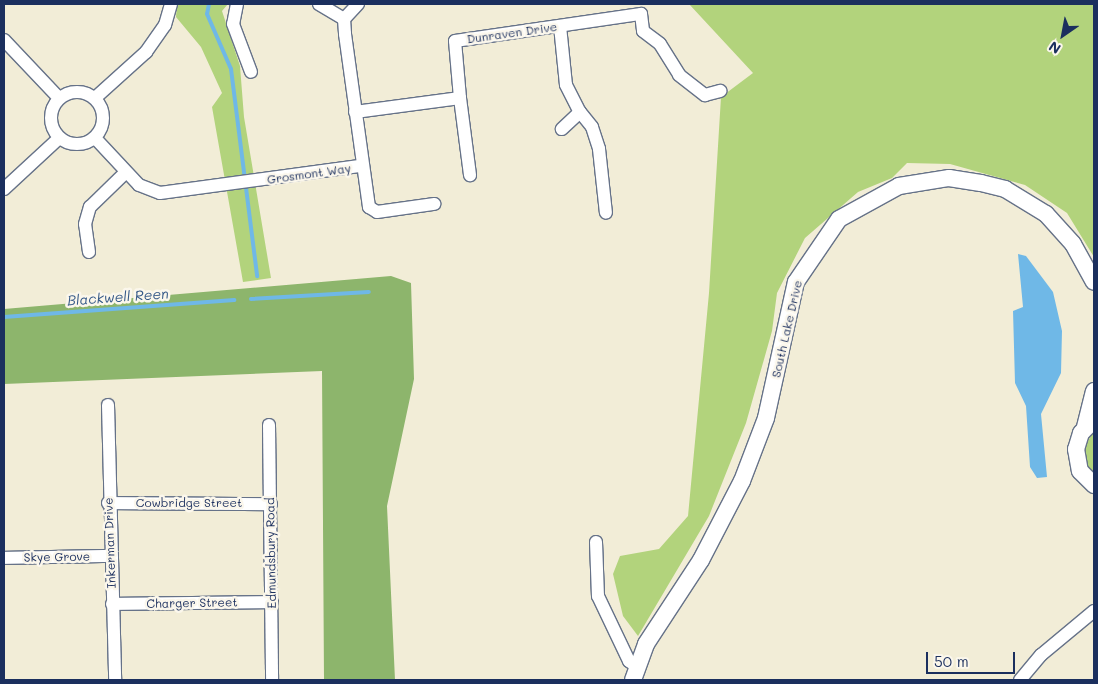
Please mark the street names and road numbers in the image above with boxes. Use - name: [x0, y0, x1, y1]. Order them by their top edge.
- street label: Dunraven Drive: [466, 20, 558, 46]
- street label: Grosmont Way: [266, 161, 352, 187]
- street label: South Lake Drive: [769, 279, 805, 379]
- street label: Cowbridge Street: [136, 496, 242, 510]
- street label: Inkerman Drive: [101, 497, 119, 589]
- street label: Edmundsbury Road: [263, 497, 279, 609]
- street label: Skye Grove: [24, 549, 90, 565]
- street label: Charger Street: [146, 595, 238, 611]

